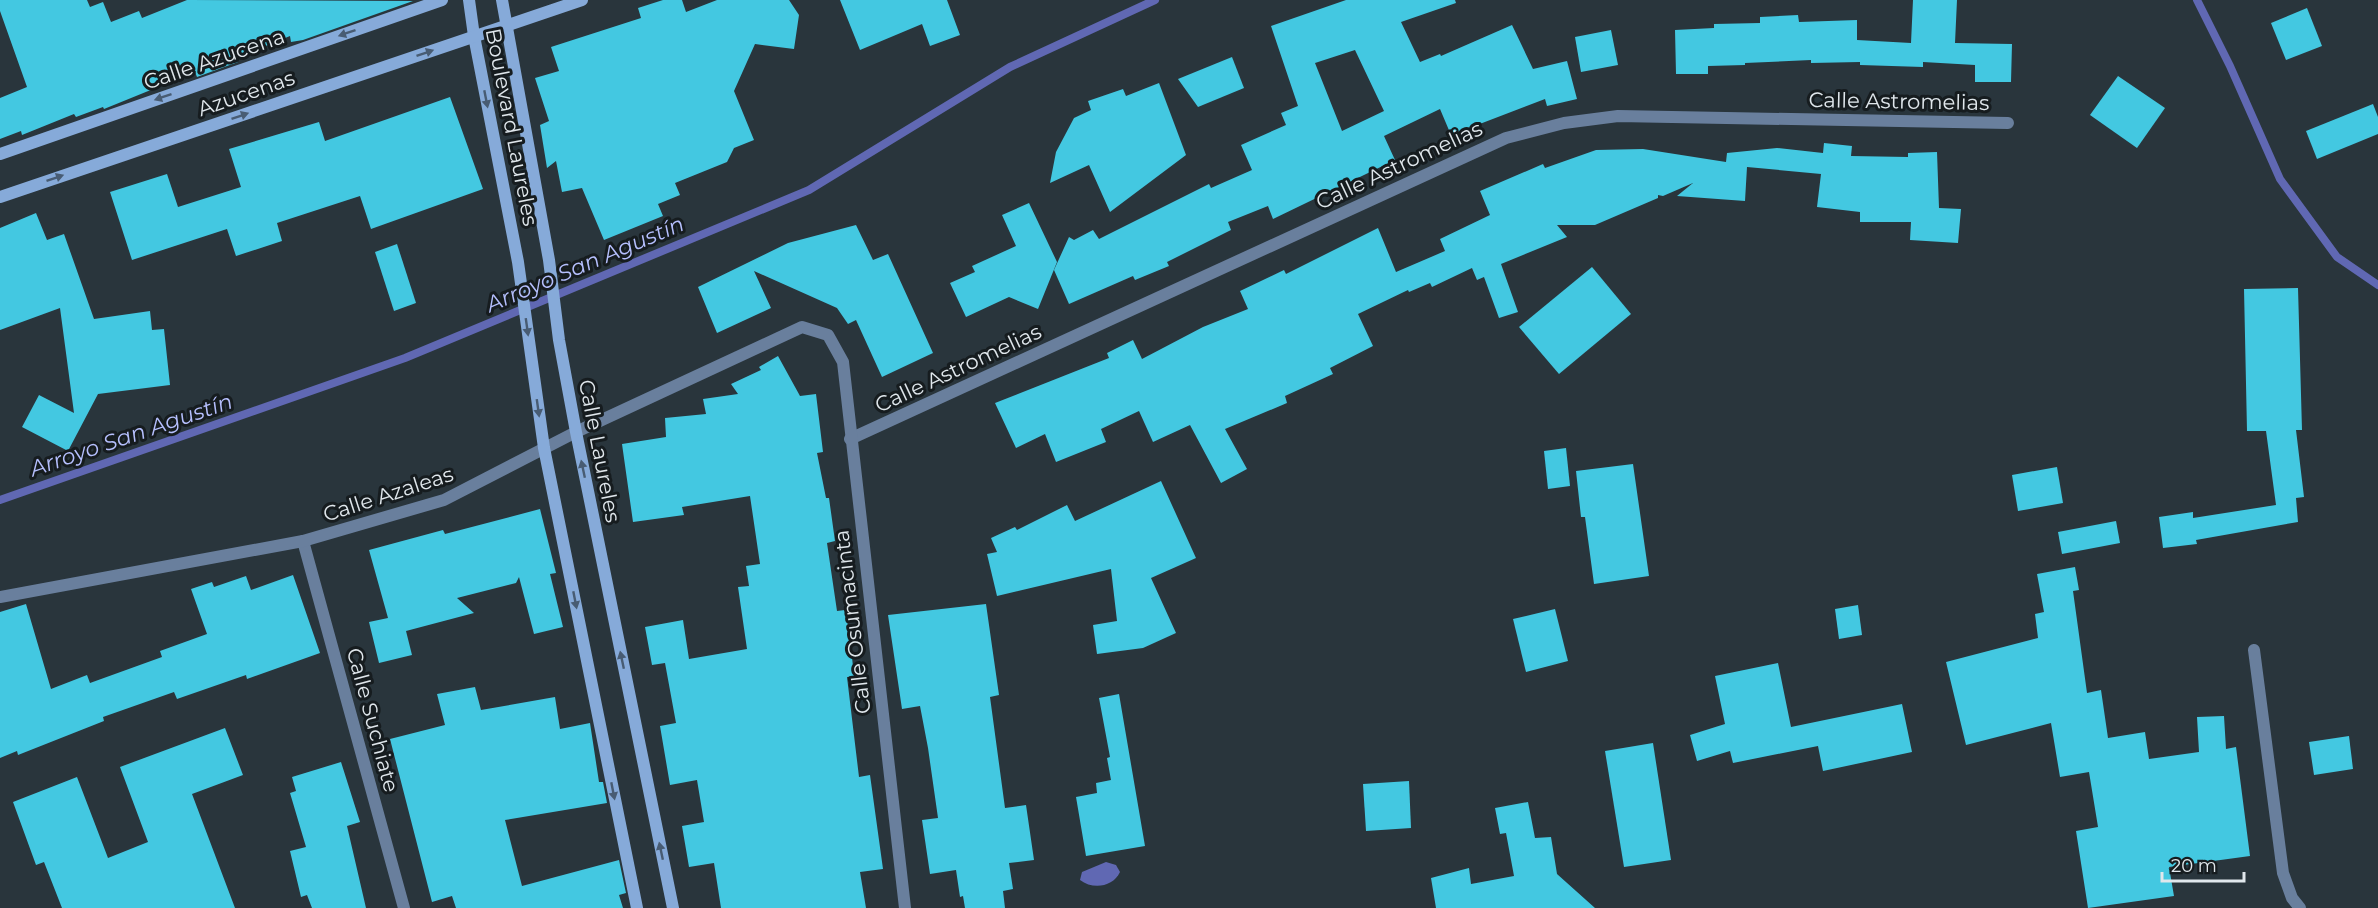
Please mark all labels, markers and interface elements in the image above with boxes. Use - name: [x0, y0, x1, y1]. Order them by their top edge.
- street label: Calle Azucena: [140, 23, 288, 95]
- street label: Boulevard Laureles: [481, 26, 543, 228]
- one-way arrow: [338, 29, 356, 39]
- one-way arrow: [416, 48, 434, 57]
- street label: Azucenas: [194, 65, 298, 121]
- street label: Calle Astromelias: [1809, 87, 1989, 115]
- one-way arrow: [482, 90, 491, 109]
- one-way arrow: [153, 93, 171, 103]
- one-way arrow: [231, 110, 249, 120]
- street label: Calle Astromelias: [1312, 116, 1486, 214]
- one-way arrow: [46, 173, 64, 182]
- water label: Arroyo San Agustín: [480, 210, 688, 319]
- one-way arrow: [523, 318, 532, 337]
- street label: Calle Astromelias: [871, 319, 1045, 417]
- street label: Calle Laureles: [574, 378, 626, 524]
- water label: Arroyo San Agustín: [24, 388, 236, 483]
- one-way arrow: [534, 399, 543, 418]
- one-way arrow: [578, 459, 587, 478]
- street label: Calle Azaleas: [320, 461, 456, 527]
- street label: Calle Osumacinta: [828, 529, 876, 715]
- one-way arrow: [571, 591, 580, 610]
- street label: Calle Suchiate: [342, 645, 404, 795]
- one-way arrow: [617, 650, 626, 669]
- one-way arrow: [609, 782, 618, 801]
- one-way arrow: [656, 841, 666, 860]
- scale bar: [2162, 845, 2244, 883]
- text: 20 m: [2171, 855, 2217, 877]

